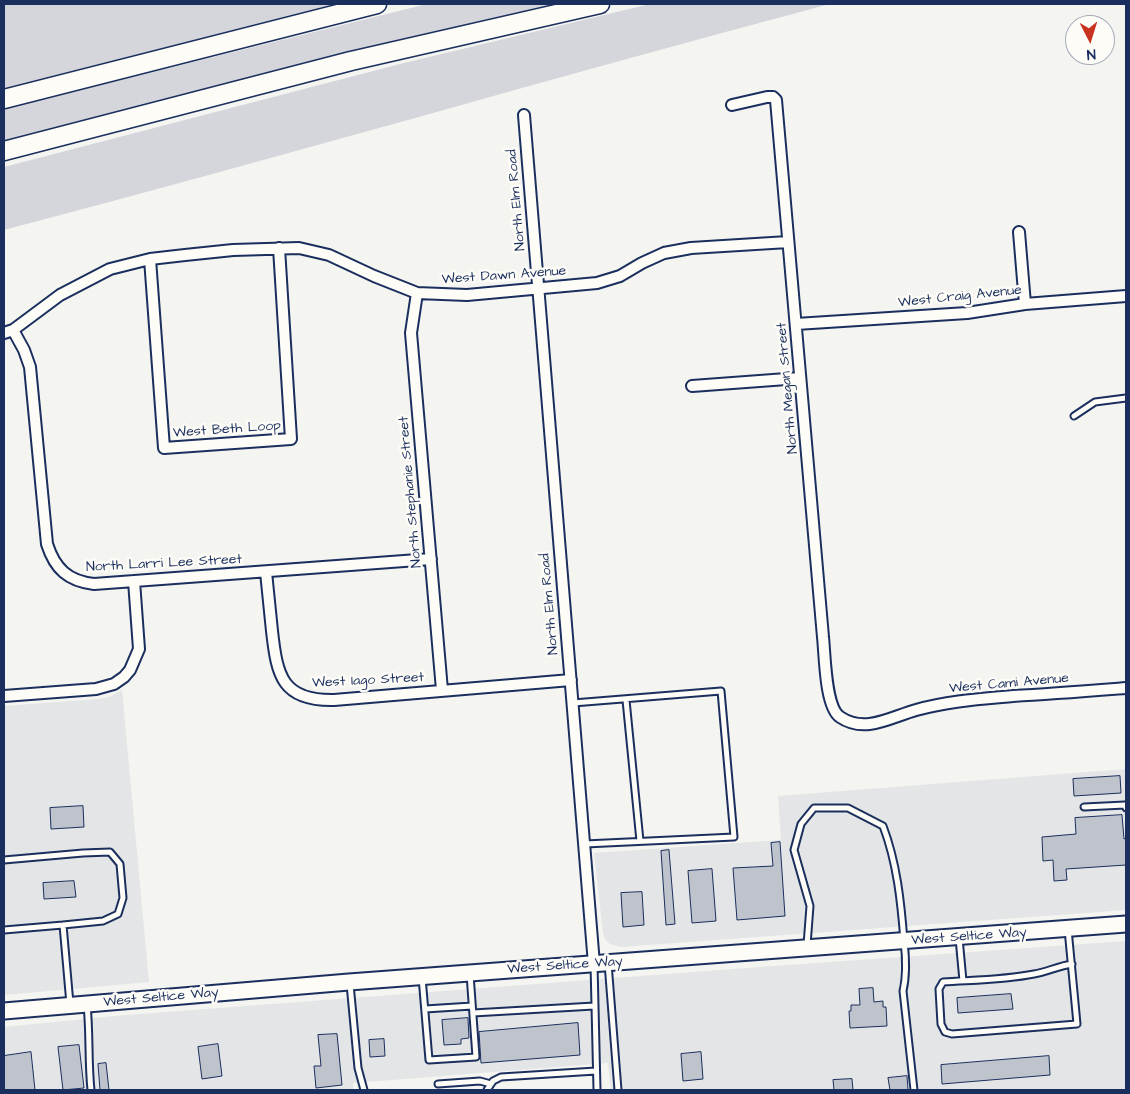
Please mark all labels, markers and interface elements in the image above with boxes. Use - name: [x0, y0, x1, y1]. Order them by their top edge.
- north arrow: [1065, 15, 1115, 65]
- text: N: [1086, 44, 1096, 64]
- street label: North Elm Road: [504, 149, 530, 251]
- street label: West Dawn Avenue: [441, 263, 567, 289]
- street label: West Craig Avenue: [897, 282, 1023, 312]
- street label: North Megan Street: [774, 322, 802, 454]
- street label: North Stephanie Street: [396, 415, 426, 569]
- street label: West Beth Loop: [173, 418, 281, 442]
- street label: North Larri Lee Street: [86, 552, 242, 576]
- street label: North Elm Road: [537, 553, 563, 655]
- street label: West Iago Street: [312, 670, 424, 692]
- street label: West Cami Avenue: [948, 670, 1070, 698]
- street label: West Seltice Way: [911, 925, 1027, 949]
- street label: West Seltice Way: [507, 954, 623, 978]
- street label: West Seltice Way: [103, 985, 219, 1011]

